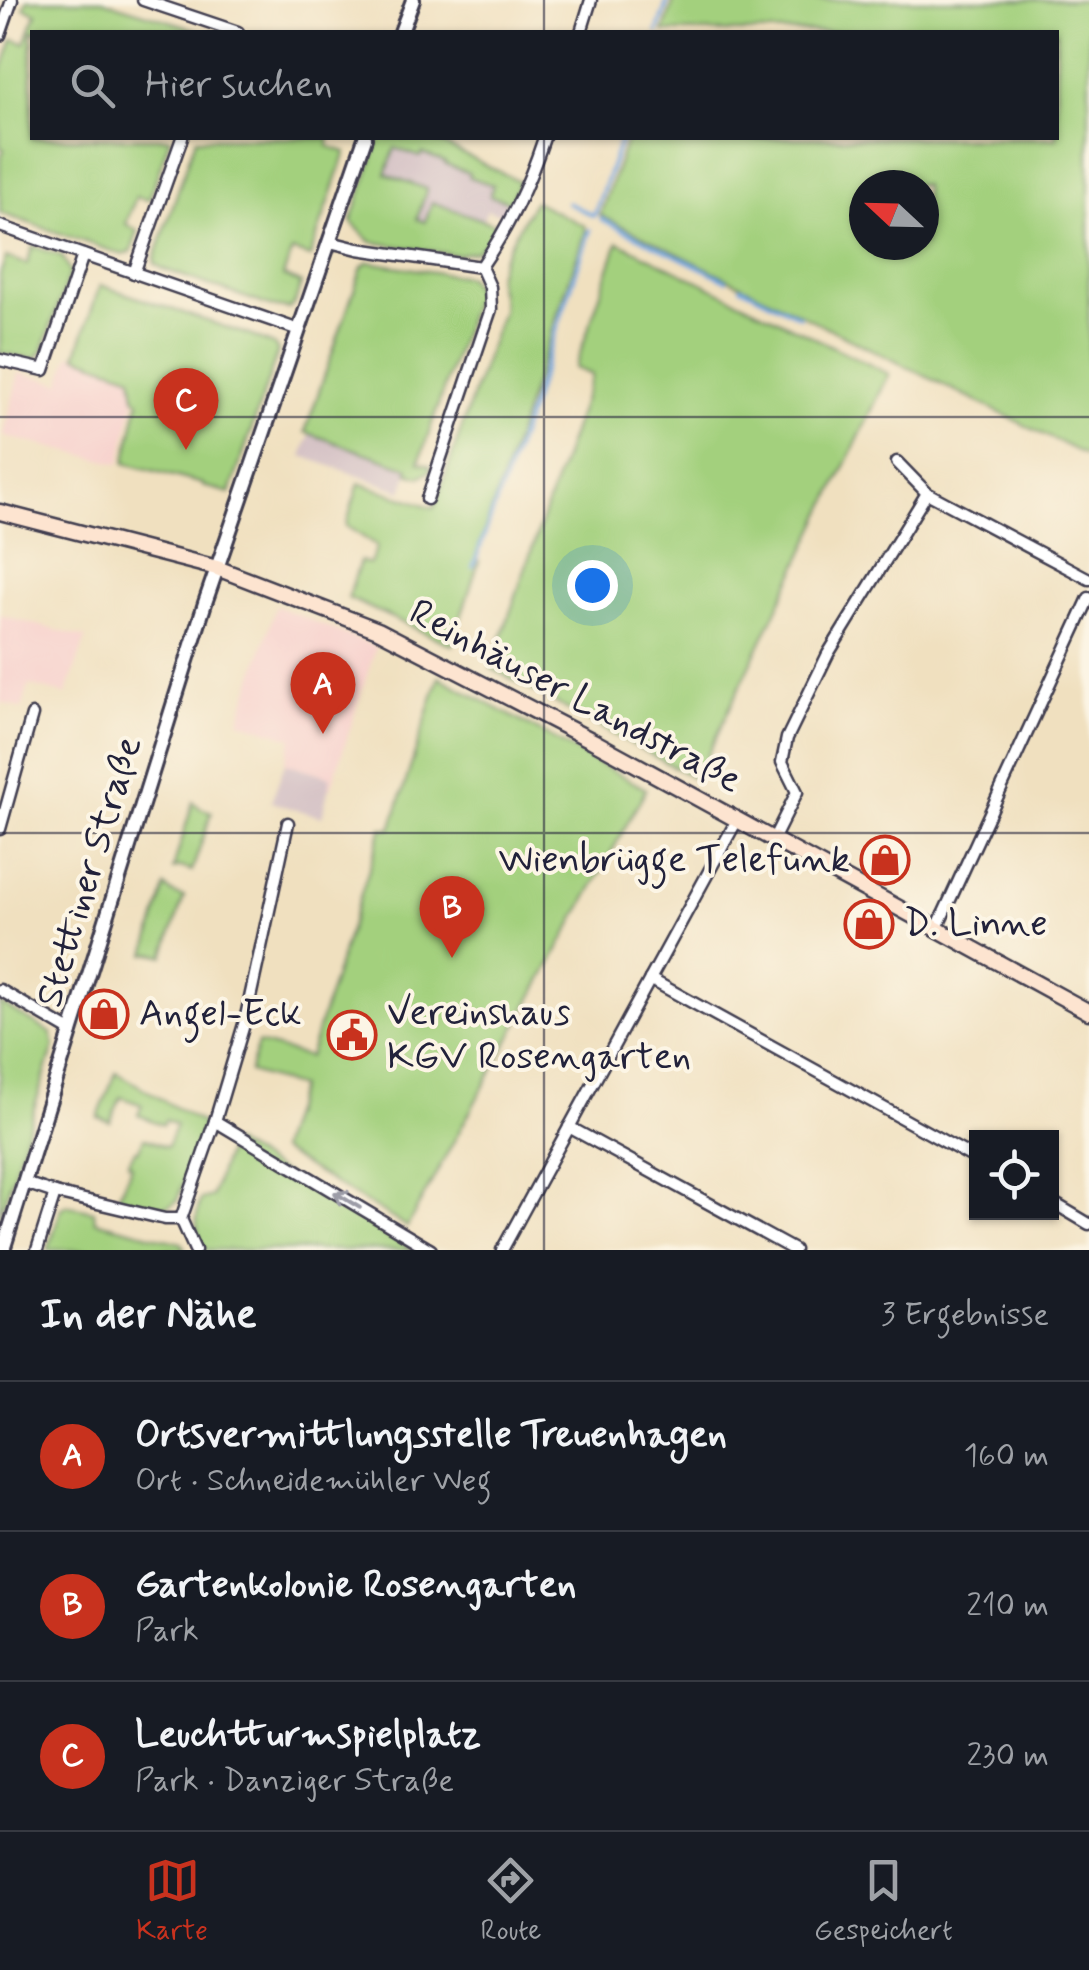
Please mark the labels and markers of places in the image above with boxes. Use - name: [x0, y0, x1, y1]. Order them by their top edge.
- pin: C: [154, 368, 218, 450]
- pin: A: [290, 652, 356, 734]
- shop icon: Wienbrügge Telefunk: [859, 834, 911, 886]
- place label: Wienbrügge Telefunk: [498, 836, 850, 889]
- pin: B: [420, 876, 484, 958]
- shop icon: D. Linne: [843, 898, 895, 950]
- place label: D. Linne: [904, 900, 1048, 949]
- shop icon: Angel-Eck: [78, 988, 130, 1040]
- place label: Vereinshaus KGV Rosengarten: [387, 989, 691, 1082]
- place label: Angel-Eck: [139, 990, 302, 1043]
- public building icon: Vereinshaus KGV Rosengarten: [326, 1009, 378, 1061]

